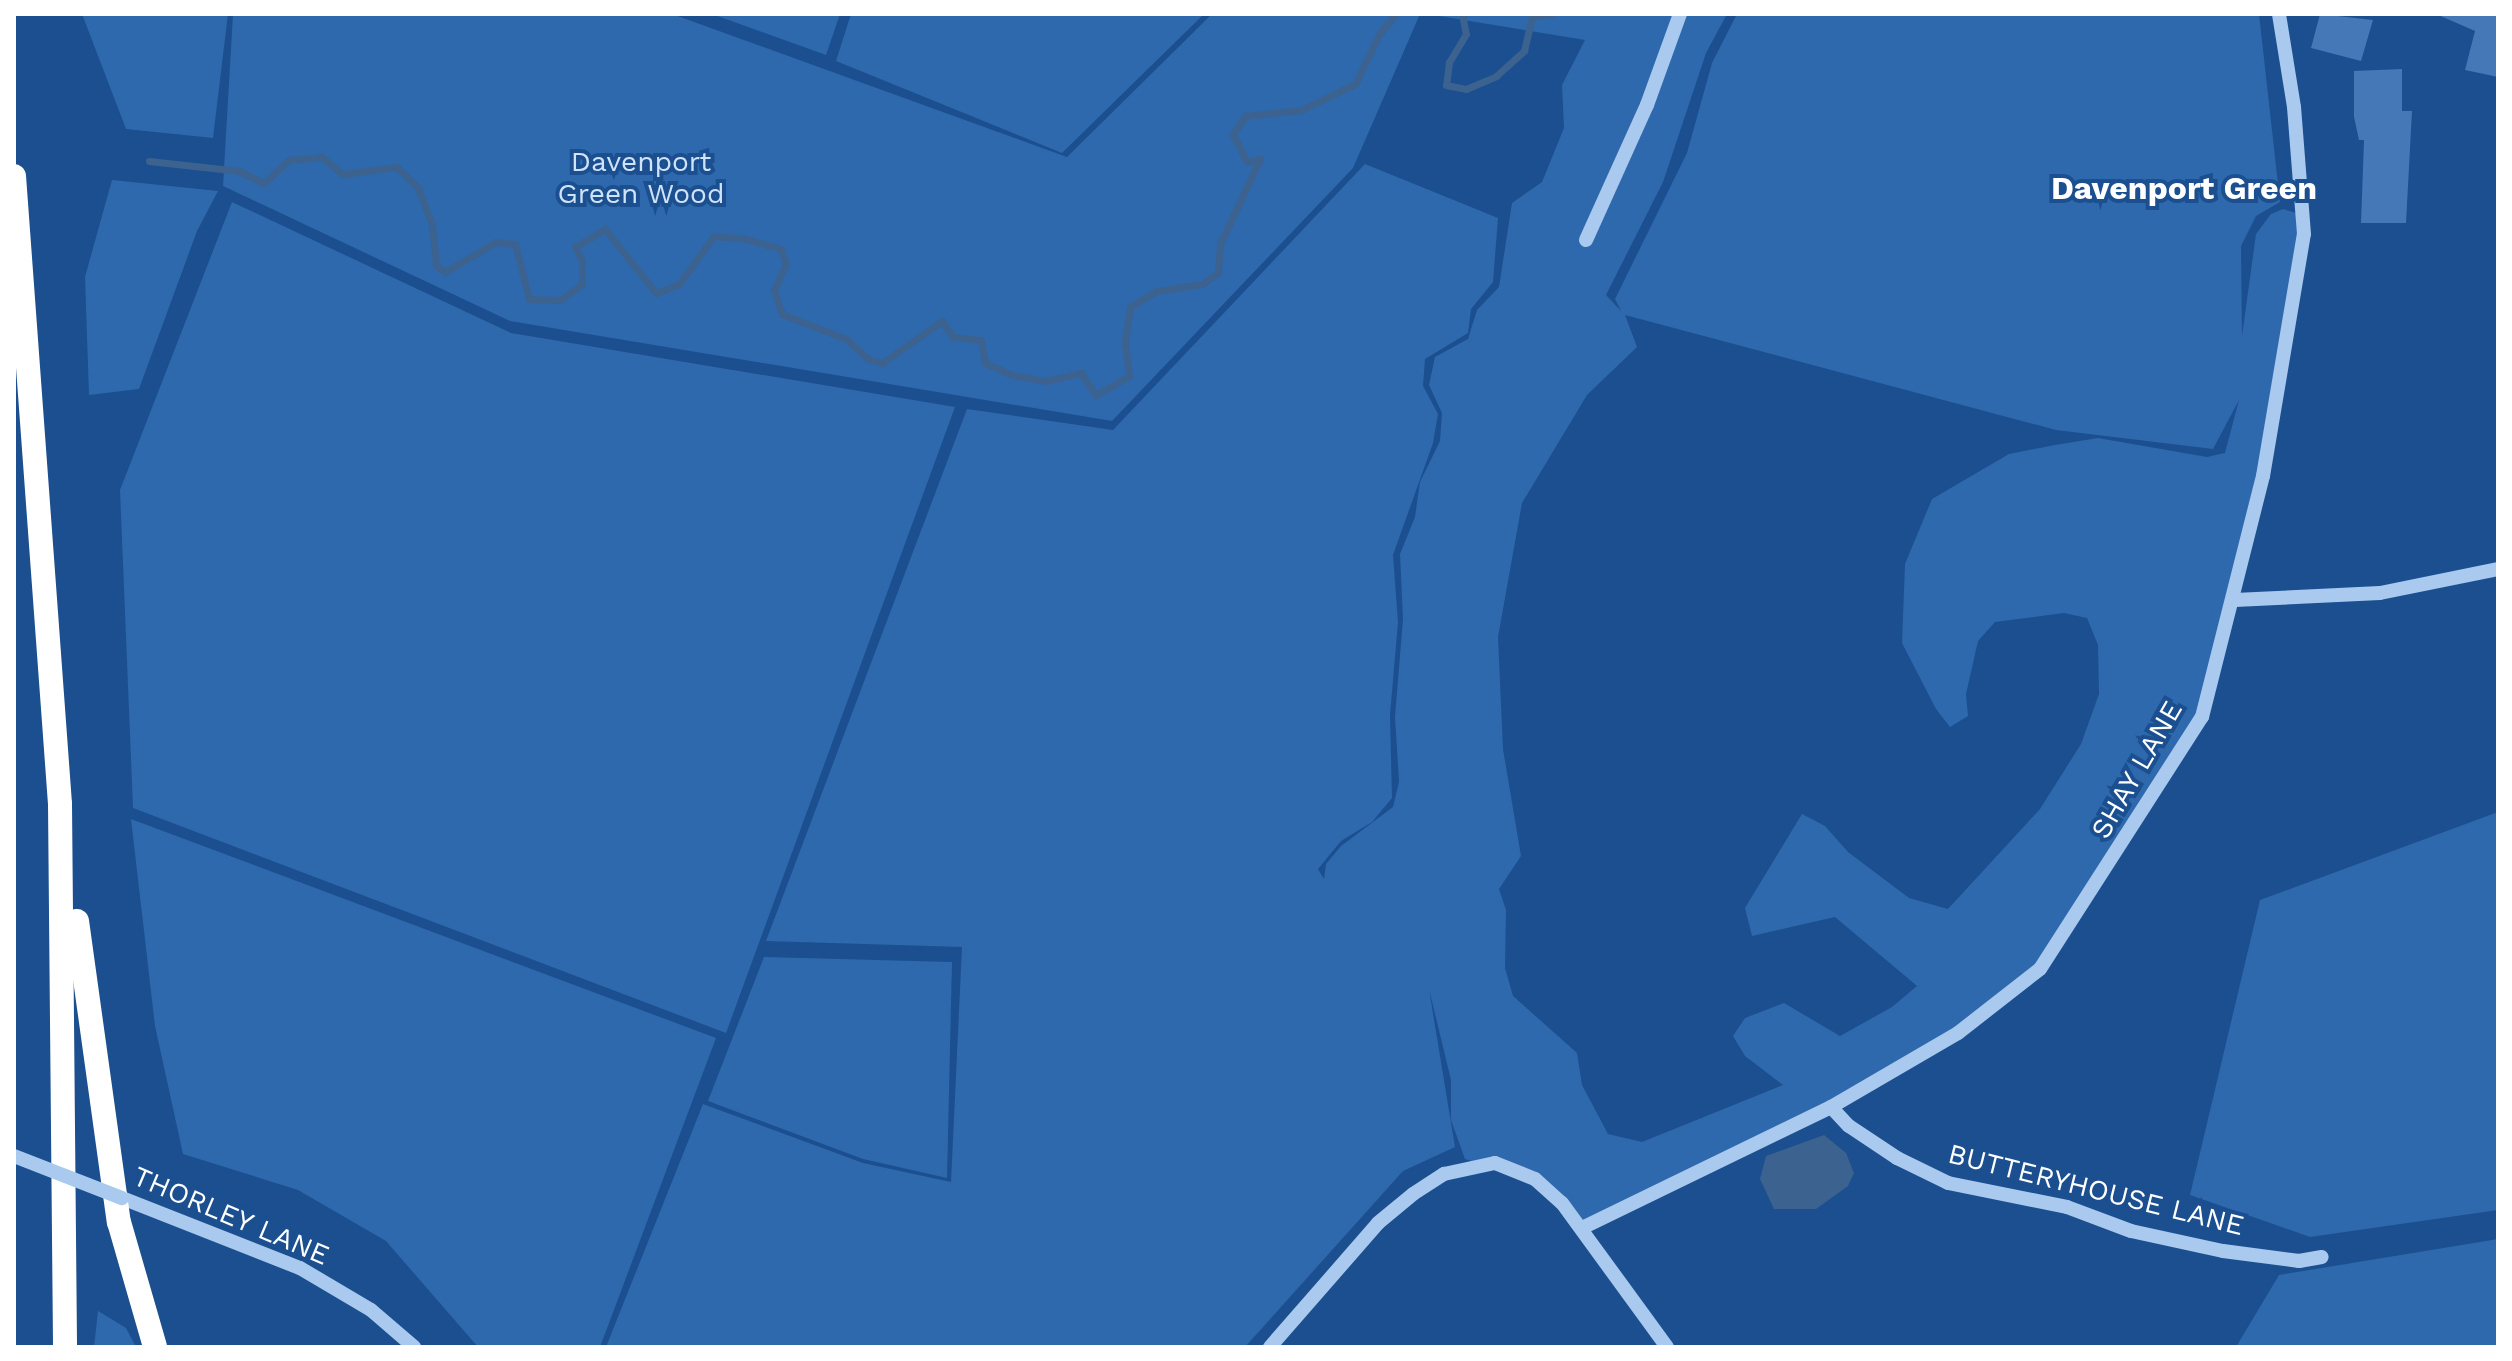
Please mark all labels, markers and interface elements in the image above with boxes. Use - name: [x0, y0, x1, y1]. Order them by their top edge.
- park label: Davenport Green Wood: [557, 145, 725, 211]
- district label: Davenport Green: [2051, 169, 2317, 207]
- street label: SHAY LANE: [2084, 695, 2190, 845]
- street label: BUTTERYHOUSE LANE: [1945, 1137, 2247, 1243]
- street label: THORLEY LANE: [127, 1159, 335, 1273]

